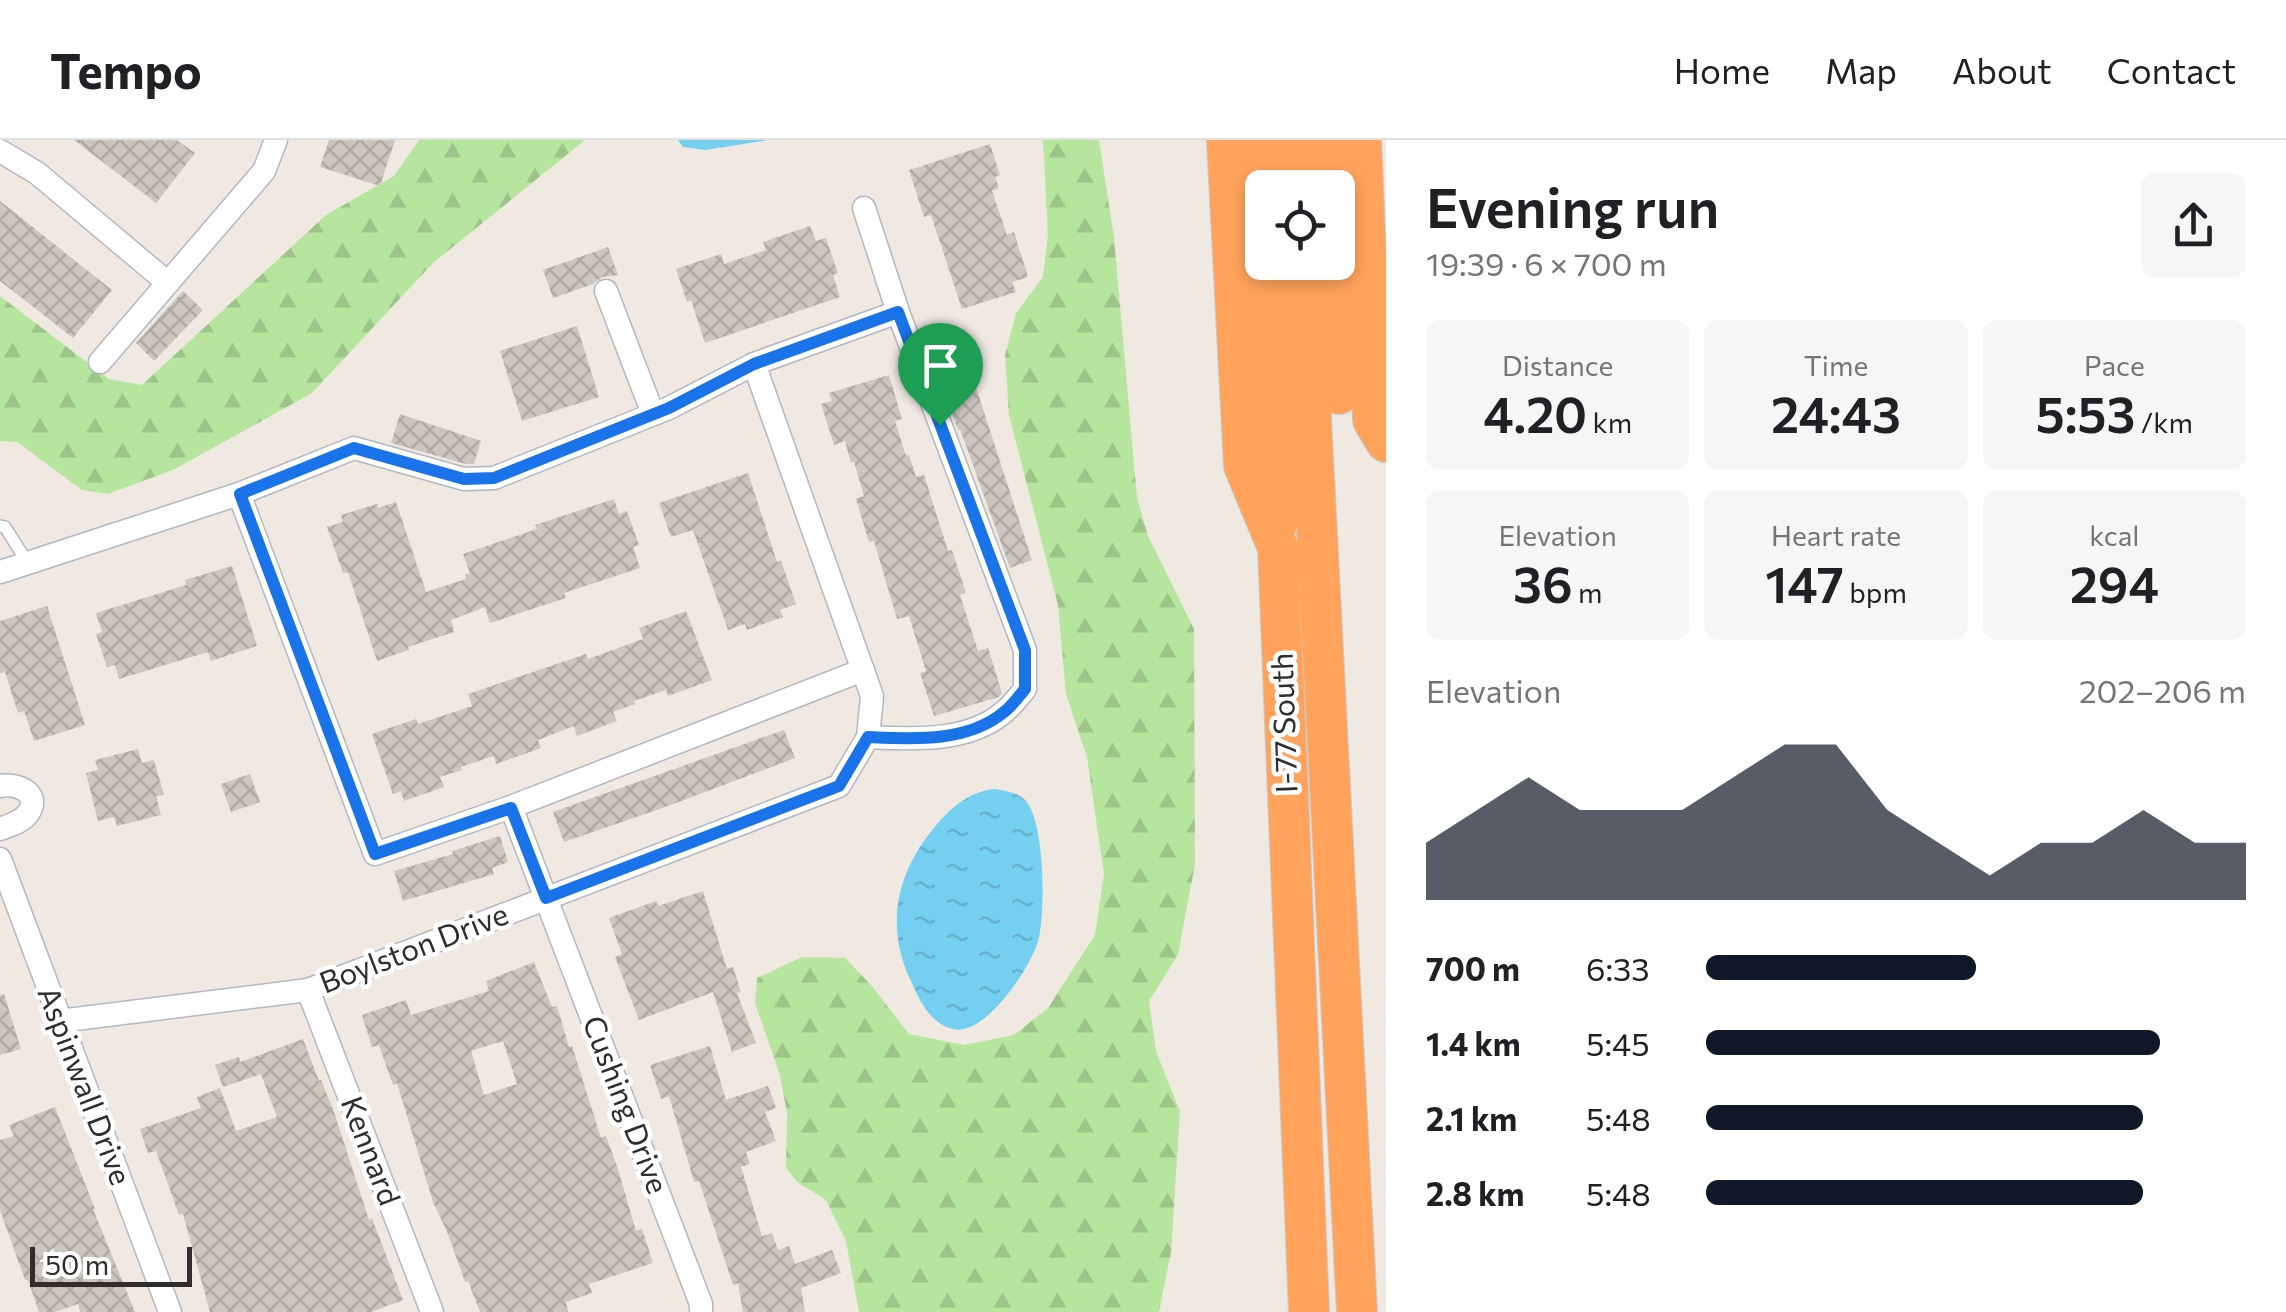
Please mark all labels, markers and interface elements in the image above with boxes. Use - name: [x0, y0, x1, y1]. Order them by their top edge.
- text: Tempo: [50, 40, 202, 99]
- text: Home: [1674, 48, 1770, 91]
- text: Map: [1825, 48, 1897, 91]
- text: About: [1952, 48, 2052, 91]
- text: Contact: [2107, 48, 2236, 91]
- map controls: [1245, 170, 1355, 280]
- button: locate: [1245, 170, 1355, 280]
- text: Evening run: [1426, 172, 1719, 239]
- button: share: [2141, 173, 2246, 278]
- text: 19:39 · 6 × 700 m: [1426, 243, 1667, 283]
- pin: [898, 323, 983, 426]
- icon: arrive: [913, 338, 968, 393]
- text: Distance: [1502, 348, 1613, 382]
- text: Time: [1804, 348, 1868, 382]
- text: Pace: [2084, 348, 2145, 382]
- text: 4.20: [1483, 382, 1587, 443]
- text: 24:43: [1771, 382, 1901, 443]
- text: 5:53: [2036, 382, 2135, 443]
- text: km: [1587, 405, 1632, 439]
- text: /km: [2135, 405, 2193, 439]
- text: Elevation: [1499, 518, 1617, 552]
- text: Heart rate: [1771, 518, 1901, 552]
- text: kcal: [2089, 518, 2139, 552]
- text: 36: [1513, 552, 1573, 613]
- text: 147: [1765, 552, 1844, 613]
- text: 294: [2070, 552, 2159, 613]
- text: m: [1573, 575, 1602, 609]
- text: bpm: [1844, 575, 1907, 609]
- street label: I-77 South: [1262, 652, 1303, 794]
- text: Elevation: [1426, 670, 1561, 710]
- text: 202–206 m: [2079, 670, 2246, 710]
- street label: Boylston Drive: [314, 894, 513, 1000]
- text: 700 m: [1426, 948, 1520, 988]
- text: 6:33: [1586, 948, 1649, 988]
- street label: Aspinwall Drive: [32, 981, 141, 1190]
- street label: Cushing Drive: [576, 1010, 678, 1198]
- text: 1.4 km: [1426, 1023, 1521, 1063]
- text: 5:45: [1586, 1023, 1650, 1063]
- street label: Kennard: [335, 1090, 410, 1210]
- text: 2.1 km: [1426, 1098, 1517, 1138]
- text: 5:48: [1586, 1098, 1651, 1138]
- text: 2.8 km: [1426, 1173, 1524, 1213]
- text: 5:48: [1586, 1173, 1651, 1213]
- scale bar: [30, 1242, 192, 1286]
- text: 50 m: [45, 1247, 109, 1281]

